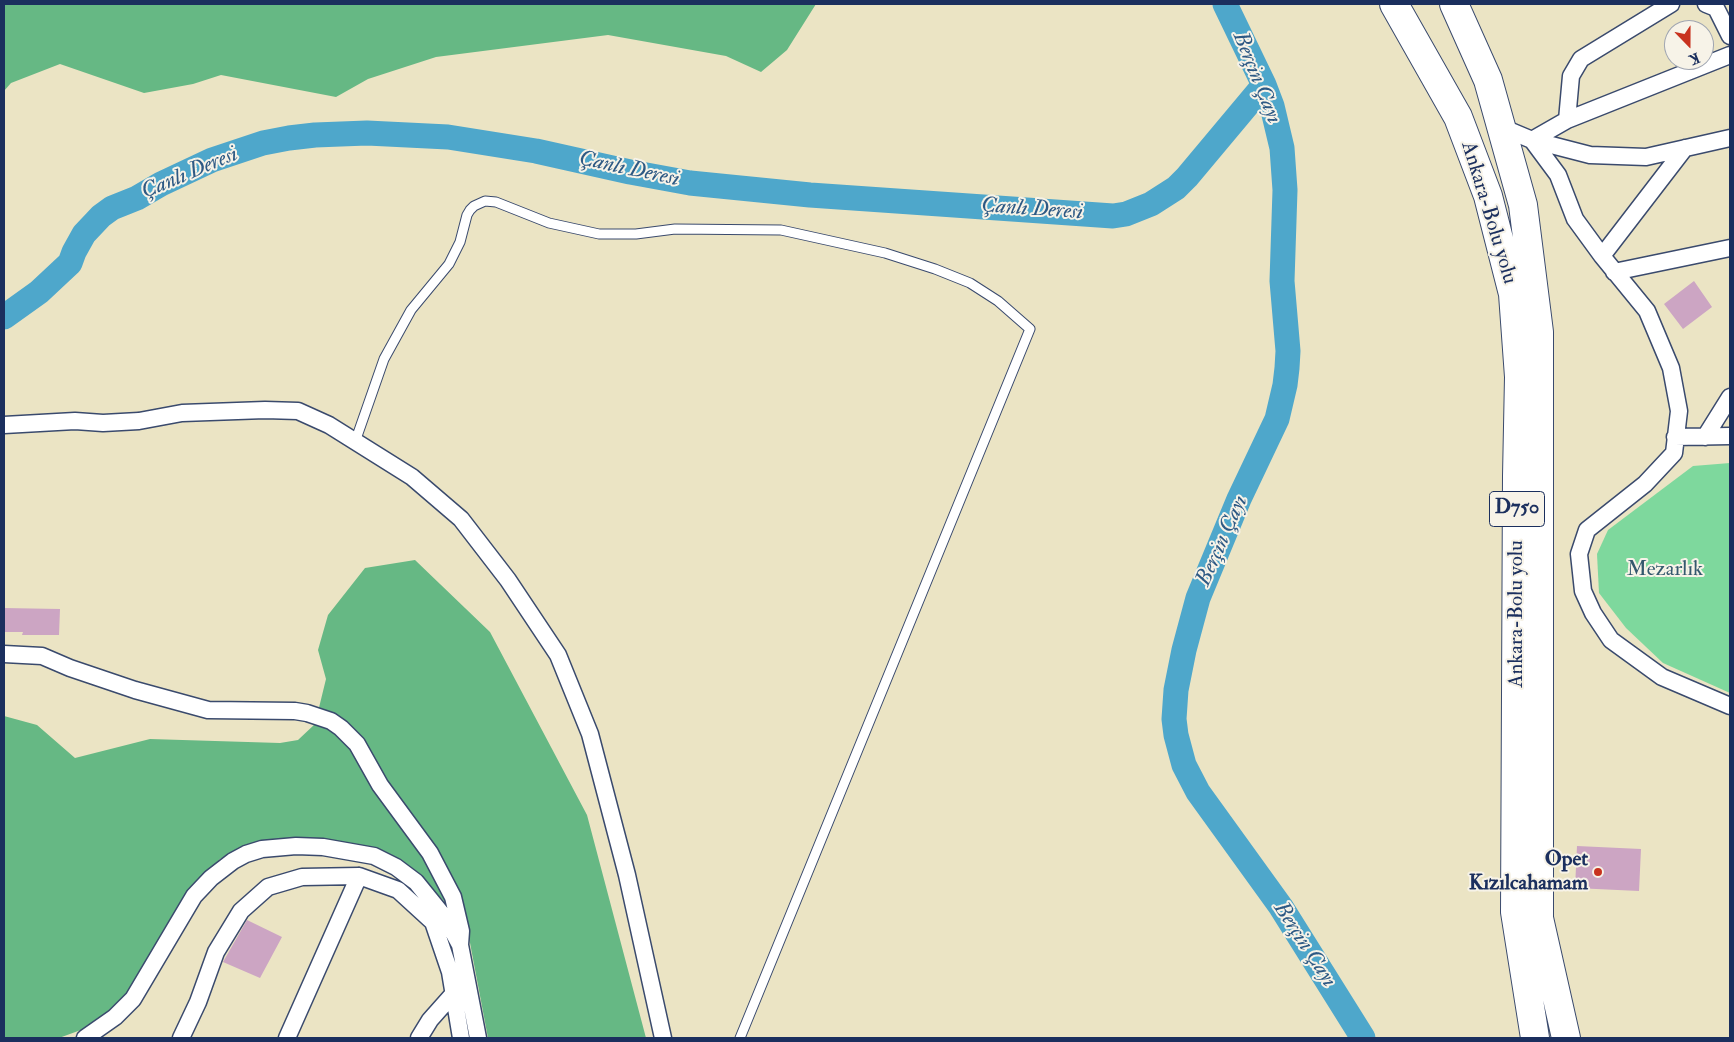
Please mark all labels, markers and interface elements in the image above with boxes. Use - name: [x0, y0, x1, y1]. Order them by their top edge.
- north arrow: [1664, 20, 1714, 70]
- water label: Berçin Çayı: [1226, 28, 1286, 128]
- text: K: [1687, 49, 1702, 68]
- street label: Ankara-Bolu yolu: [1454, 139, 1522, 287]
- water label: Çanlı Deresi: [138, 142, 242, 206]
- water label: Çanlı Deresi: [576, 146, 682, 194]
- water label: Çanlı Deresi: [980, 193, 1084, 227]
- water label: Berçin Çayı: [1191, 492, 1255, 590]
- road number: D750: [1490, 492, 1544, 526]
- street label: Ankara-Bolu yolu: [1504, 540, 1530, 688]
- park label: Mezarlık: [1627, 557, 1703, 583]
- place label: Opet Kızılcahamam: [1469, 847, 1588, 897]
- marker: Opet Kızılcahamam: [1592, 866, 1604, 878]
- water label: Berçin Çayı: [1267, 897, 1341, 993]

